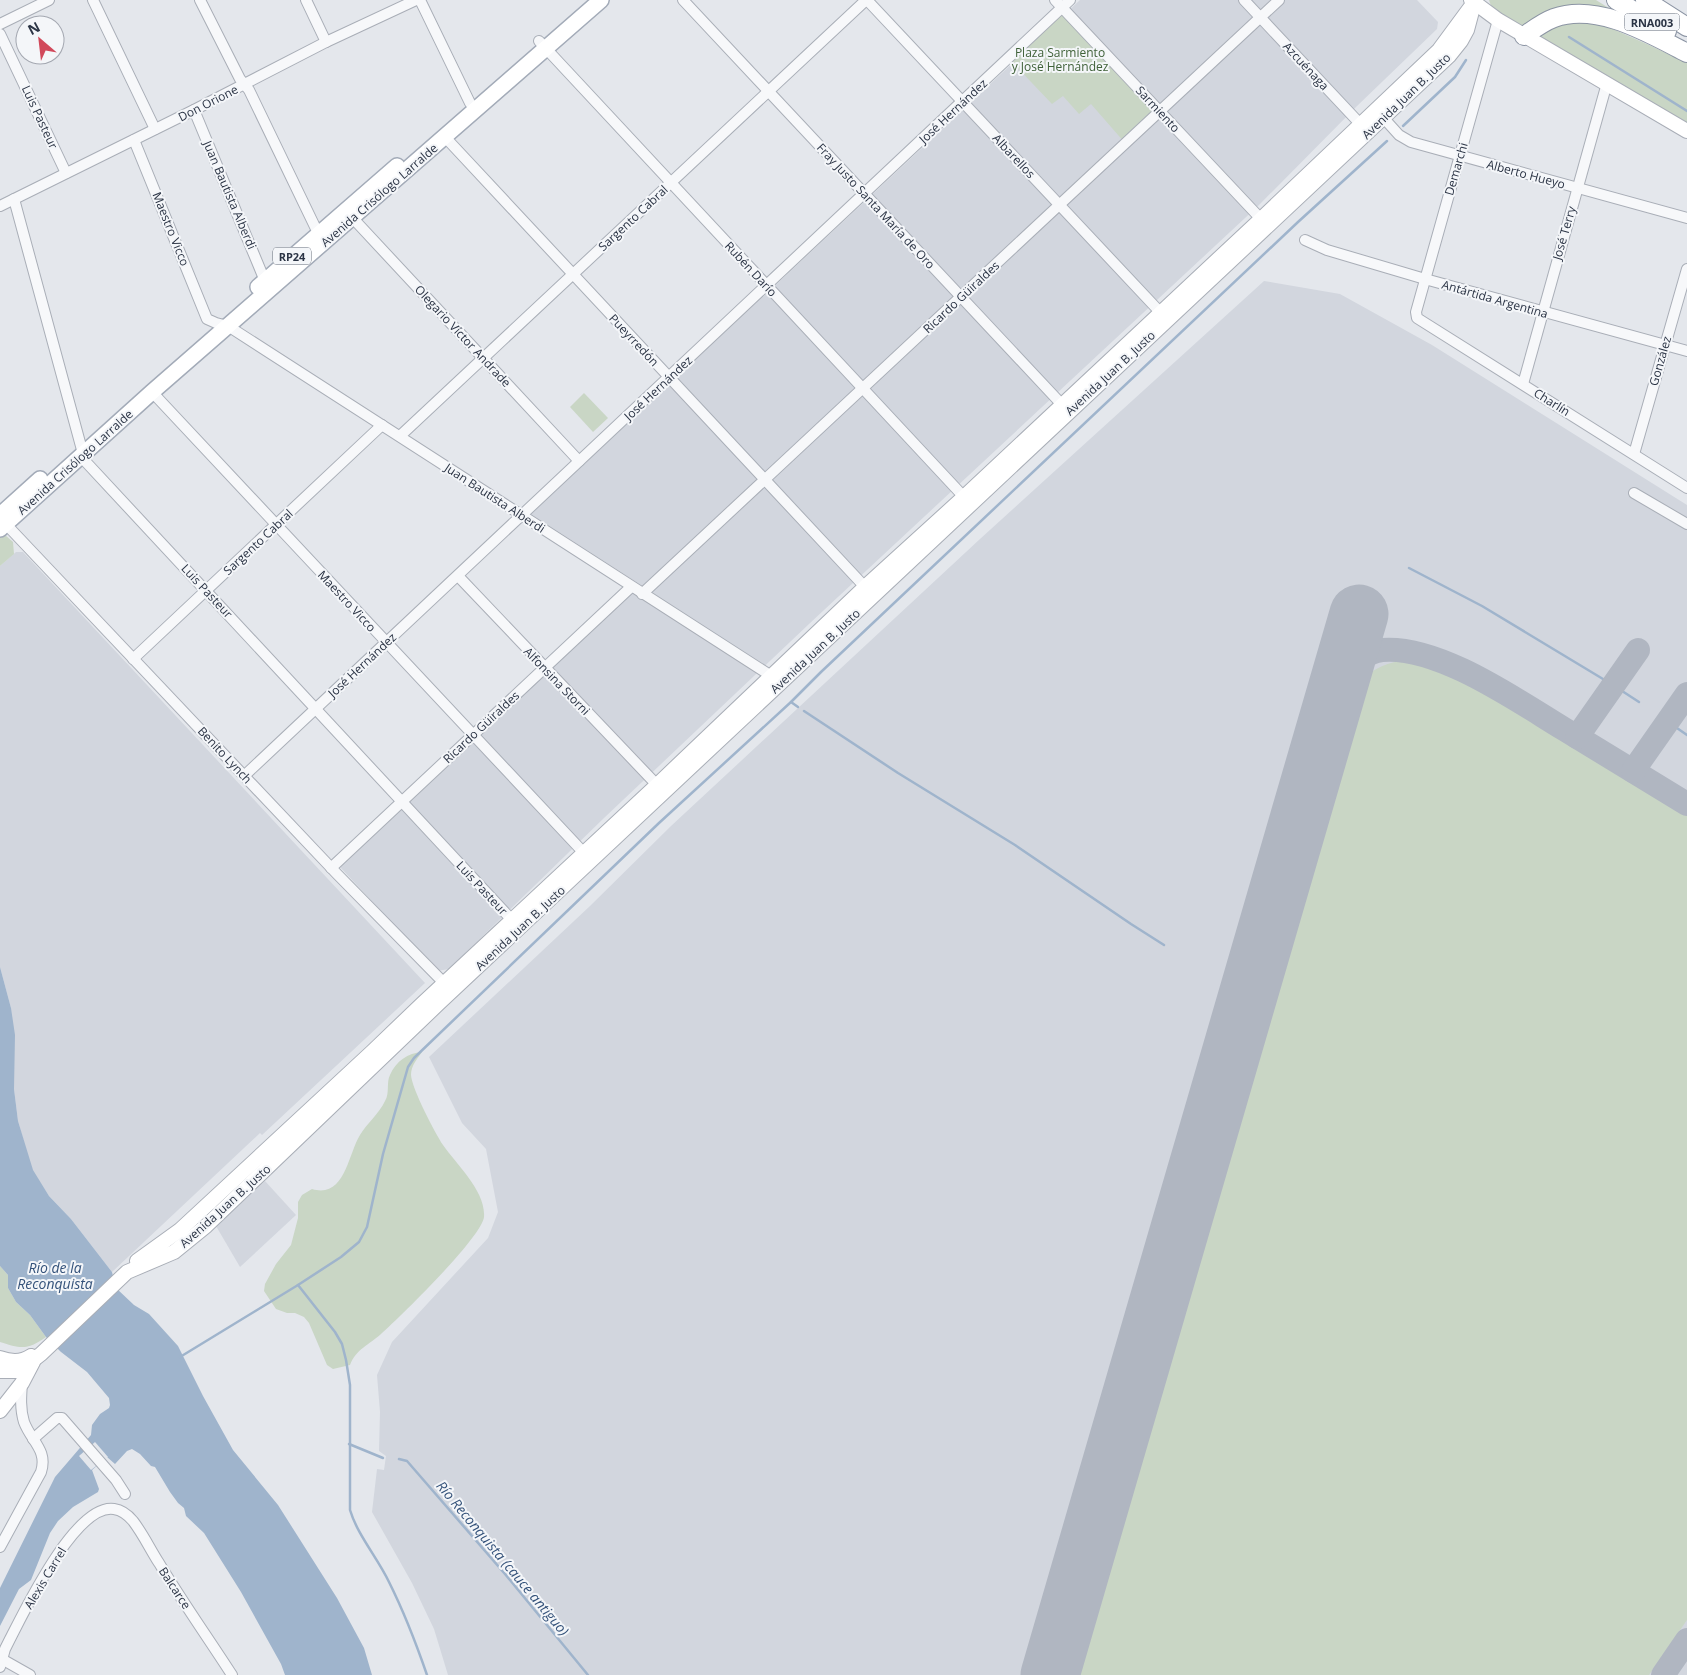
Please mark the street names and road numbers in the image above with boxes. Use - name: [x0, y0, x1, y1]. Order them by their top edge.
- road number: RNA003: [1624, 14, 1680, 31]
- street label: Azcuénaga: [1279, 38, 1333, 94]
- street label: Avenida Juan B. Justo: [1358, 49, 1454, 143]
- street label: José Hernández: [914, 75, 991, 148]
- street label: Don Orione: [175, 81, 241, 125]
- street label: Luis Pasteur: [18, 82, 62, 152]
- street label: Sarmiento: [1132, 82, 1184, 136]
- street label: Albarellos: [989, 130, 1039, 182]
- street label: Juan Bautista Alberdi: [199, 137, 261, 252]
- street label: Avenida Crisólogo Larralde: [317, 139, 441, 251]
- street label: Fray Justo Santa María de Oro: [813, 139, 939, 273]
- street label: Demarchi: [1440, 141, 1472, 197]
- street label: Alberto Hueyo: [1485, 155, 1567, 193]
- street label: Sargento Cabral: [594, 181, 672, 255]
- street label: Maestro Vicco: [148, 189, 194, 269]
- street label: José Terry: [1548, 203, 1580, 263]
- street label: Rubén Darío: [721, 238, 781, 300]
- road number: RP24: [273, 248, 311, 264]
- street label: Ricardo Güiraldes: [919, 257, 1003, 337]
- street label: Antártida Argentina: [1440, 276, 1550, 322]
- street label: Olegario Víctor Andrade: [411, 281, 515, 391]
- street label: Pueyrredón: [605, 310, 663, 370]
- street label: Avenida Juan B. Justo: [1061, 327, 1159, 419]
- street label: González: [1645, 334, 1675, 388]
- street label: José Hernández: [619, 352, 696, 425]
- street label: Charlín: [1531, 384, 1573, 420]
- street label: Avenida Crisólogo Larralde: [14, 405, 137, 518]
- street label: Juan Bautista Alberdi: [441, 459, 549, 537]
- street label: Sargento Cabral: [219, 505, 297, 579]
- street label: Luis Pasteur: [177, 560, 237, 622]
- street label: Maestro Vicco: [314, 567, 380, 635]
- street label: Avenida Juan B. Justo: [766, 605, 864, 697]
- street label: José Hernández: [323, 629, 400, 702]
- street label: Alfonsina Storni: [520, 643, 594, 719]
- street label: Ricardo Güiraldes: [439, 687, 523, 767]
- street label: Benito Lynch: [194, 723, 256, 787]
- street label: Luis Pasteur: [452, 857, 512, 919]
- street label: Avenida Juan B. Justo: [471, 882, 569, 974]
- street label: Avenida Juan B. Justo: [176, 1160, 274, 1252]
- street label: Alexis Carrel: [20, 1544, 70, 1612]
- street label: Balcarce: [155, 1564, 195, 1613]

